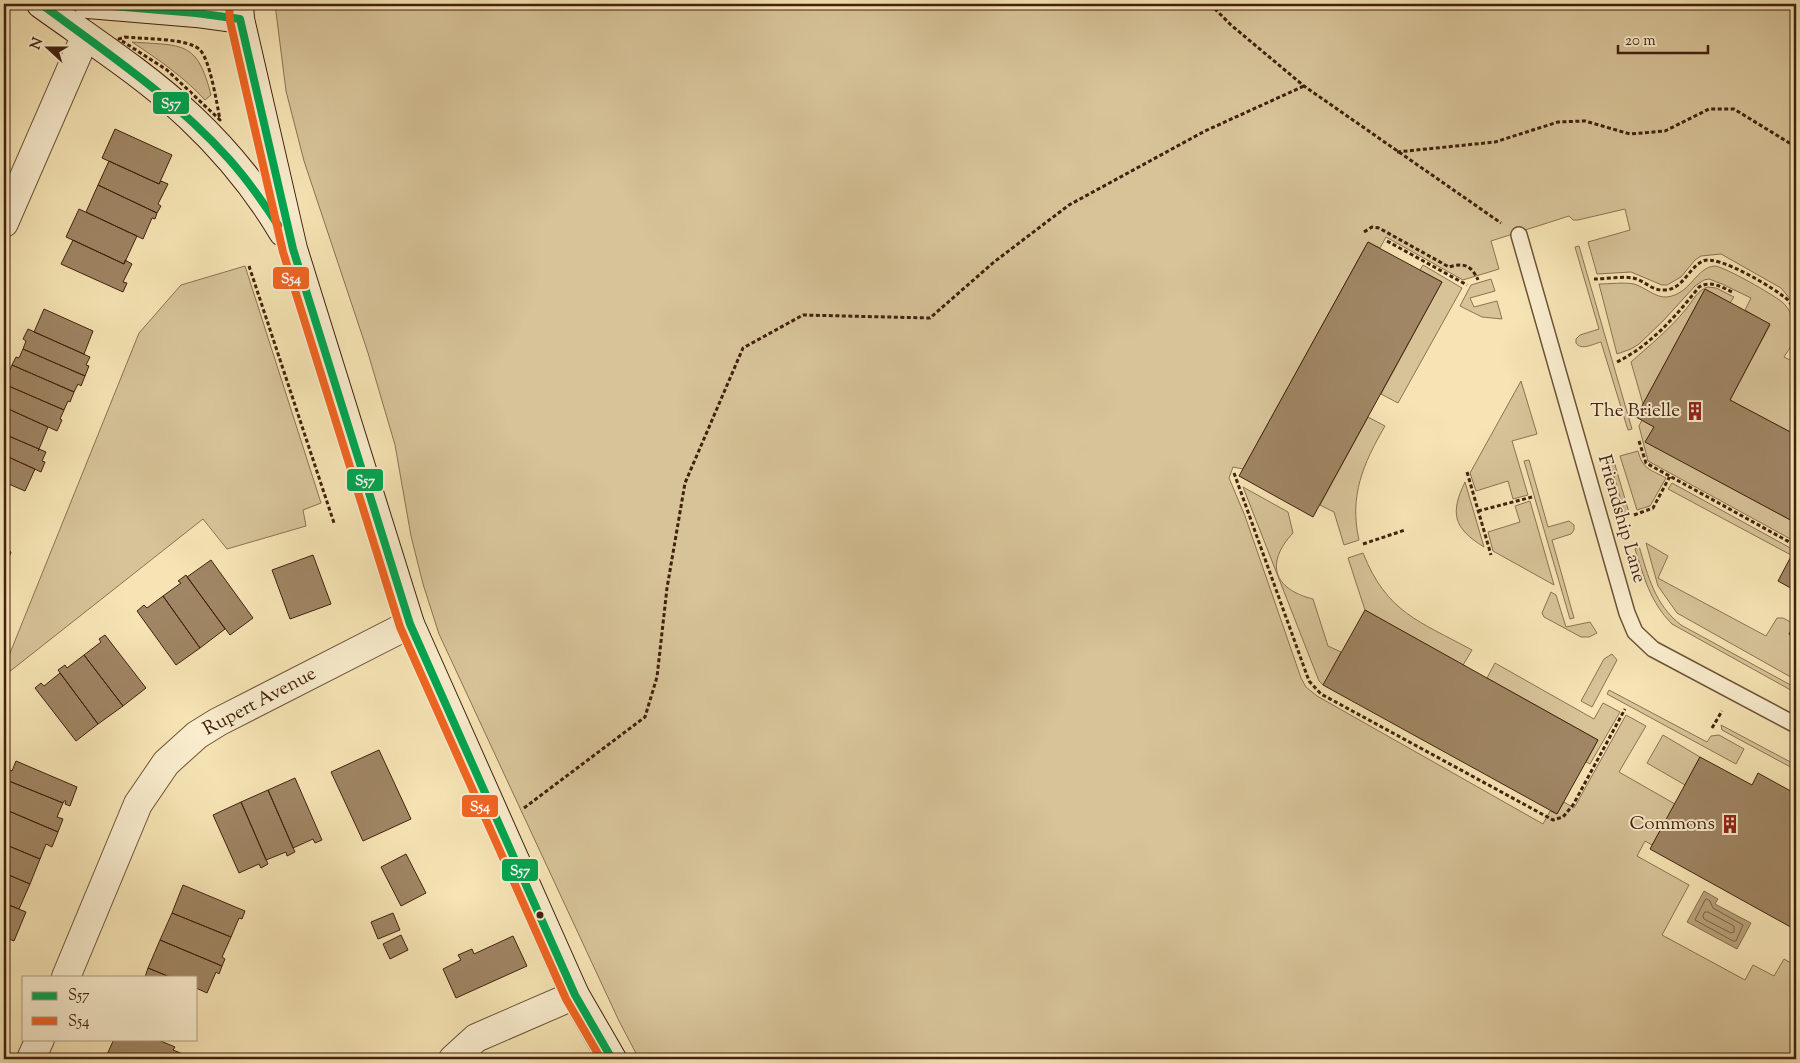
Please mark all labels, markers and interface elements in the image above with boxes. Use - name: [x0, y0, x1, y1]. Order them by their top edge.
- north arrow: [22, 22, 72, 72]
- scale bar: [1618, 22, 1708, 54]
- text: 20 m: [1625, 31, 1656, 52]
- text: N: [26, 35, 49, 53]
- line badge: S57: [152, 91, 190, 115]
- text: S57: [161, 95, 182, 115]
- line badge: S54: [272, 266, 310, 290]
- text: S54: [281, 270, 301, 290]
- place label: The Brielle: [1590, 398, 1680, 425]
- building icon: The Brielle: [1684, 400, 1706, 422]
- street label: Friendship Lane: [1590, 452, 1652, 586]
- line badge: S57: [346, 468, 384, 492]
- text: S57: [355, 472, 376, 492]
- street label: Rupert Avenue: [199, 661, 321, 743]
- line badge: S54: [461, 794, 499, 818]
- text: S54: [470, 798, 490, 818]
- place label: Commons: [1629, 811, 1715, 838]
- building icon: Commons: [1719, 813, 1741, 835]
- line badge: S57: [501, 858, 539, 882]
- text: S57: [510, 862, 531, 882]
- unlabelled marker: [535, 910, 545, 920]
- legend: [22, 976, 198, 1040]
- text: S57: [68, 986, 90, 1007]
- text: S54: [68, 1012, 90, 1033]

